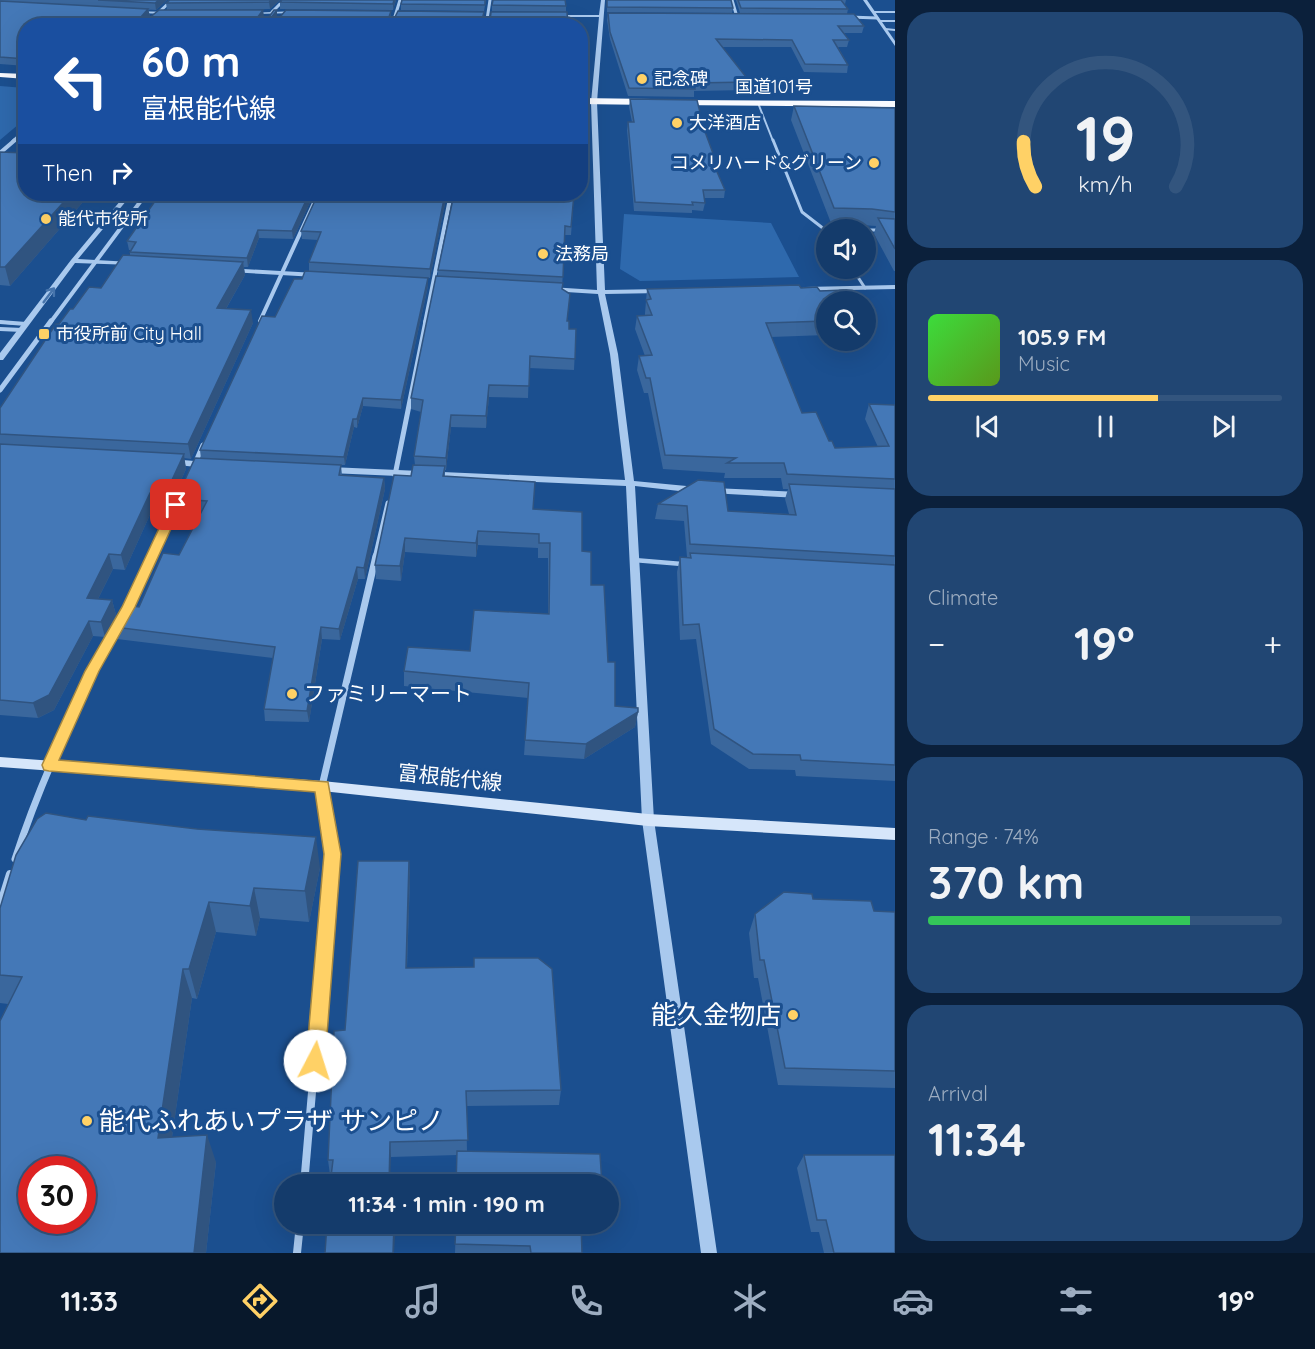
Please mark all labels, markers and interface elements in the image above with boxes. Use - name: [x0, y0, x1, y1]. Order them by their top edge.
- text: 60 m: [141, 35, 241, 88]
- icon: left: [42, 42, 120, 120]
- place label: 記念碑: [654, 67, 708, 90]
- marker: 記念碑: [635, 72, 649, 86]
- street label: 国道101号: [735, 75, 813, 98]
- text: 富根能代線: [141, 91, 276, 125]
- text: 19: [1075, 99, 1135, 177]
- place label: 大洋酒店: [689, 111, 761, 134]
- marker: 大洋酒店: [670, 116, 684, 130]
- place label: コメリハード&グリーン: [671, 151, 862, 174]
- icon: right: [105, 156, 138, 189]
- marker: コメリハード&グリーン: [867, 156, 881, 170]
- text: Then: [42, 159, 93, 187]
- text: km/h: [1078, 171, 1132, 197]
- place label: 能代市役所: [58, 207, 148, 230]
- marker: 能代市役所: [39, 212, 53, 226]
- map controls: [816, 219, 876, 351]
- button: sound: [816, 219, 876, 279]
- place label: 法務局: [555, 242, 609, 265]
- marker: 法務局: [536, 247, 550, 261]
- one-way arrow: [42, 287, 55, 303]
- button: search: [816, 291, 876, 351]
- place label: 市役所前 City Hall: [56, 322, 202, 345]
- text: 105.9 FM: [1018, 323, 1106, 351]
- marker: 市役所前 City Hall: [37, 327, 51, 341]
- text: Music: [1018, 351, 1070, 376]
- icon: previous: [971, 410, 1004, 443]
- icon: pause: [1089, 410, 1122, 443]
- icon: next: [1207, 410, 1240, 443]
- pin: [150, 479, 201, 530]
- icon: arrive: [159, 488, 192, 521]
- text: Climate: [928, 585, 998, 610]
- text: 19°: [1074, 615, 1135, 671]
- text: −: [928, 623, 945, 664]
- text: +: [1263, 623, 1282, 664]
- place label: ファミリーマート: [304, 680, 472, 706]
- marker: ファミリーマート: [285, 687, 299, 701]
- street label: 富根能代線: [397, 759, 504, 795]
- text: Range · 74%: [928, 824, 1039, 849]
- text: 370 km: [928, 854, 1084, 910]
- place label: 能久金物店: [651, 998, 781, 1031]
- marker: 能久金物店: [786, 1008, 800, 1022]
- position arrow: [283, 1029, 347, 1093]
- text: Arrival: [928, 1081, 988, 1106]
- place label: 能代ふれあいプラザ サンピノ: [99, 1104, 444, 1137]
- text: 11:34: [928, 1111, 1026, 1167]
- marker: 能代ふれあいプラザ サンピノ: [80, 1114, 94, 1128]
- speed limit sign: 30: [18, 1156, 96, 1234]
- text: 11:34 · 1 min · 190 m: [348, 1190, 545, 1218]
- icon: directions: [239, 1280, 281, 1322]
- icon: music: [402, 1280, 444, 1322]
- icon: phone: [565, 1280, 607, 1322]
- icon: climate: [729, 1280, 771, 1322]
- icon: car: [892, 1280, 934, 1322]
- icon: filters: [1055, 1280, 1097, 1322]
- text: 11:33: [61, 1284, 118, 1318]
- text: 19°: [1218, 1284, 1254, 1318]

